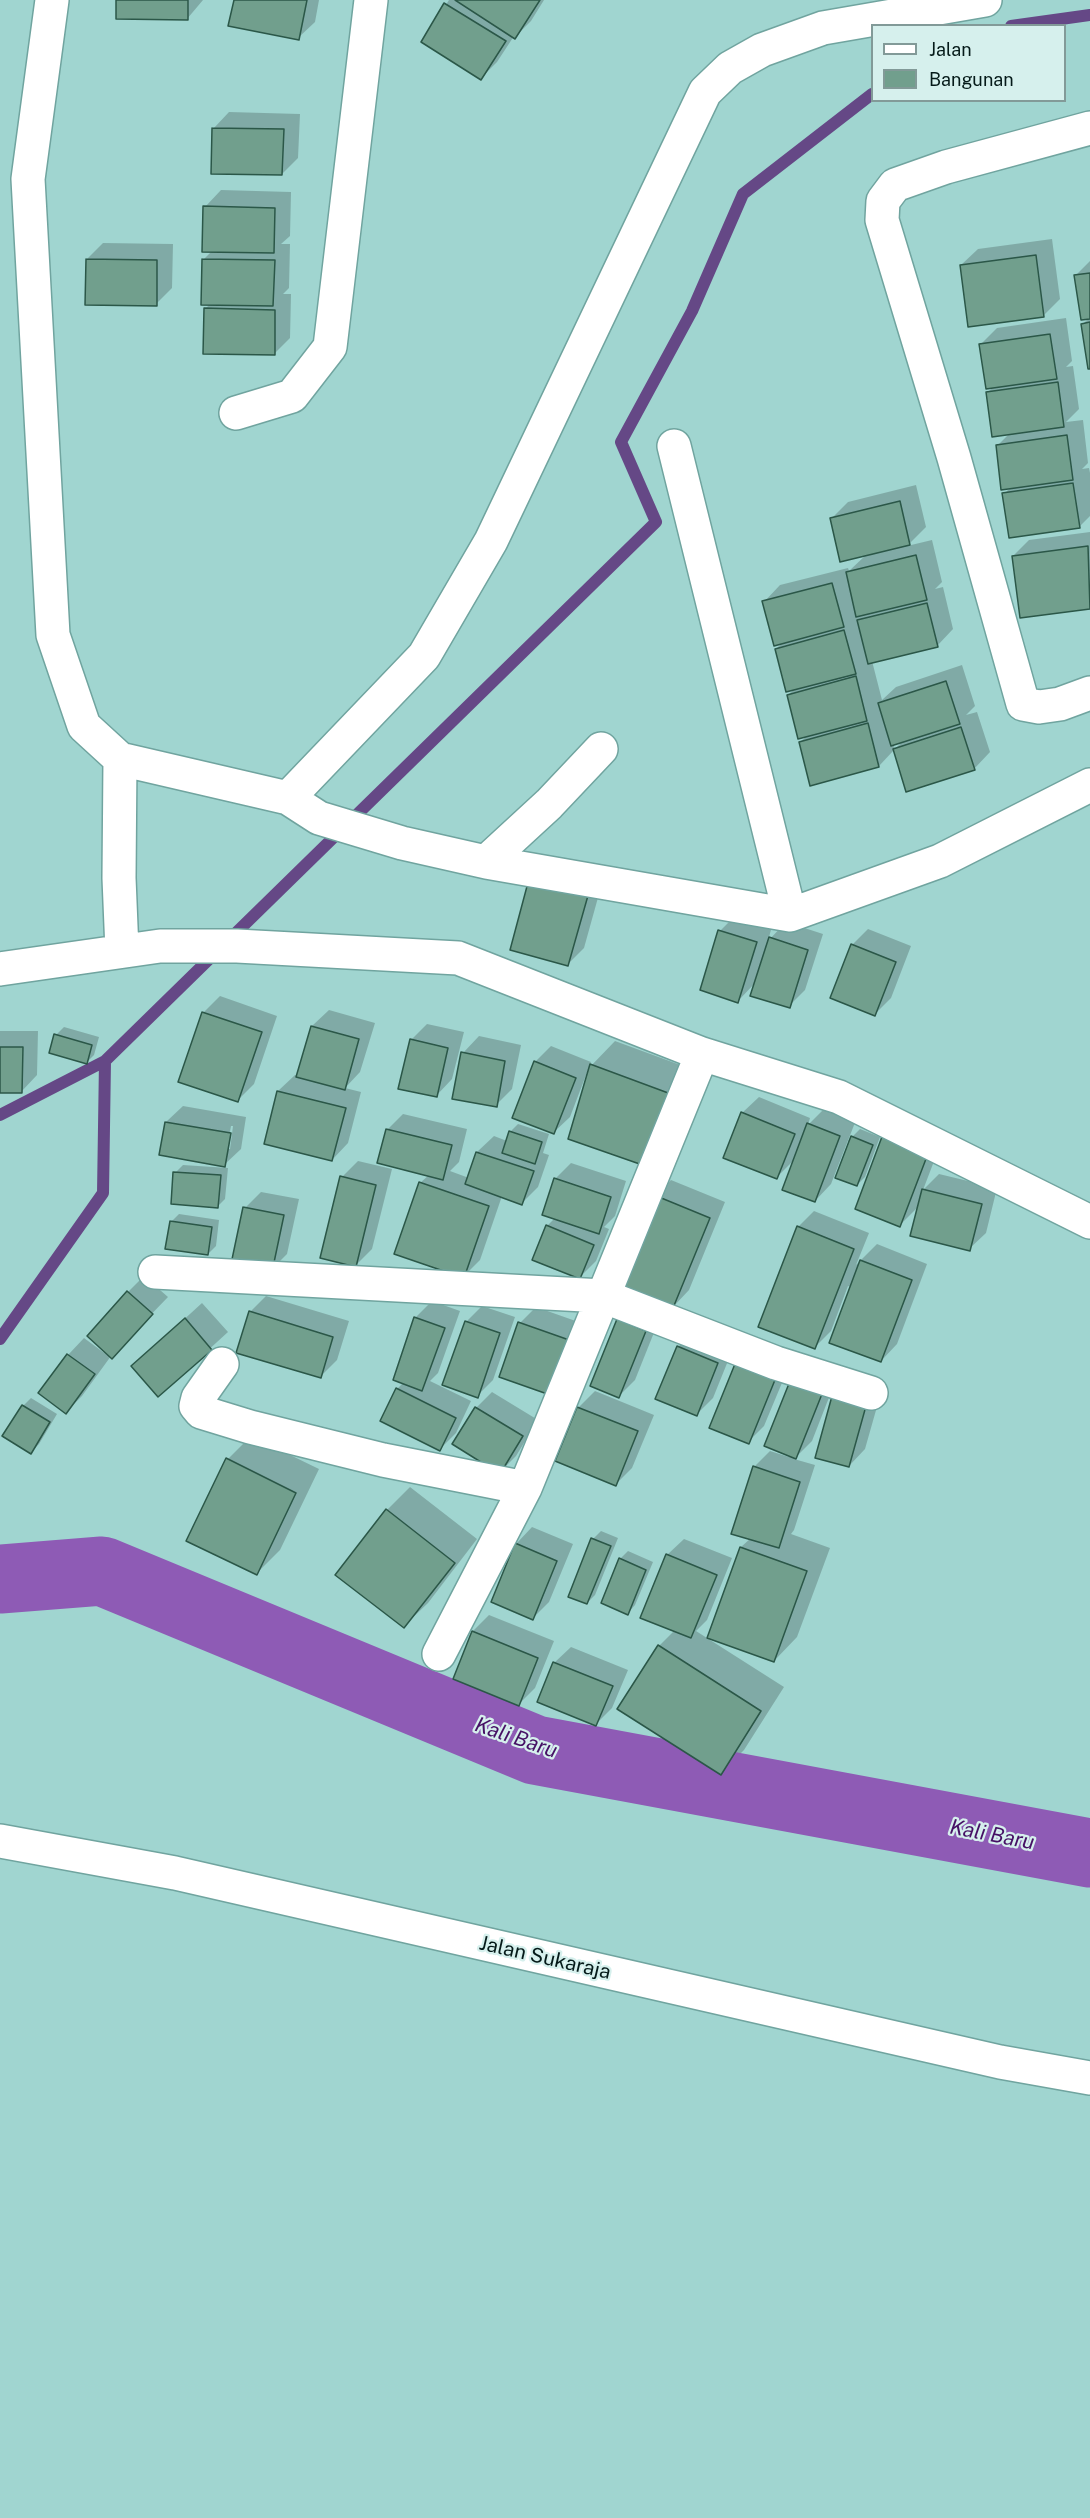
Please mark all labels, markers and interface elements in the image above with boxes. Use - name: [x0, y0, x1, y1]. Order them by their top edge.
- legend: [871, 24, 1066, 102]
- text: Jalan: [929, 39, 972, 60]
- text: Bangunan: [929, 69, 1014, 90]
- water label: Kali Baru: [471, 1712, 561, 1764]
- water label: Kali Baru: [948, 1814, 1036, 1856]
- street label: Jalan Sukaraja: [477, 1931, 613, 1985]

